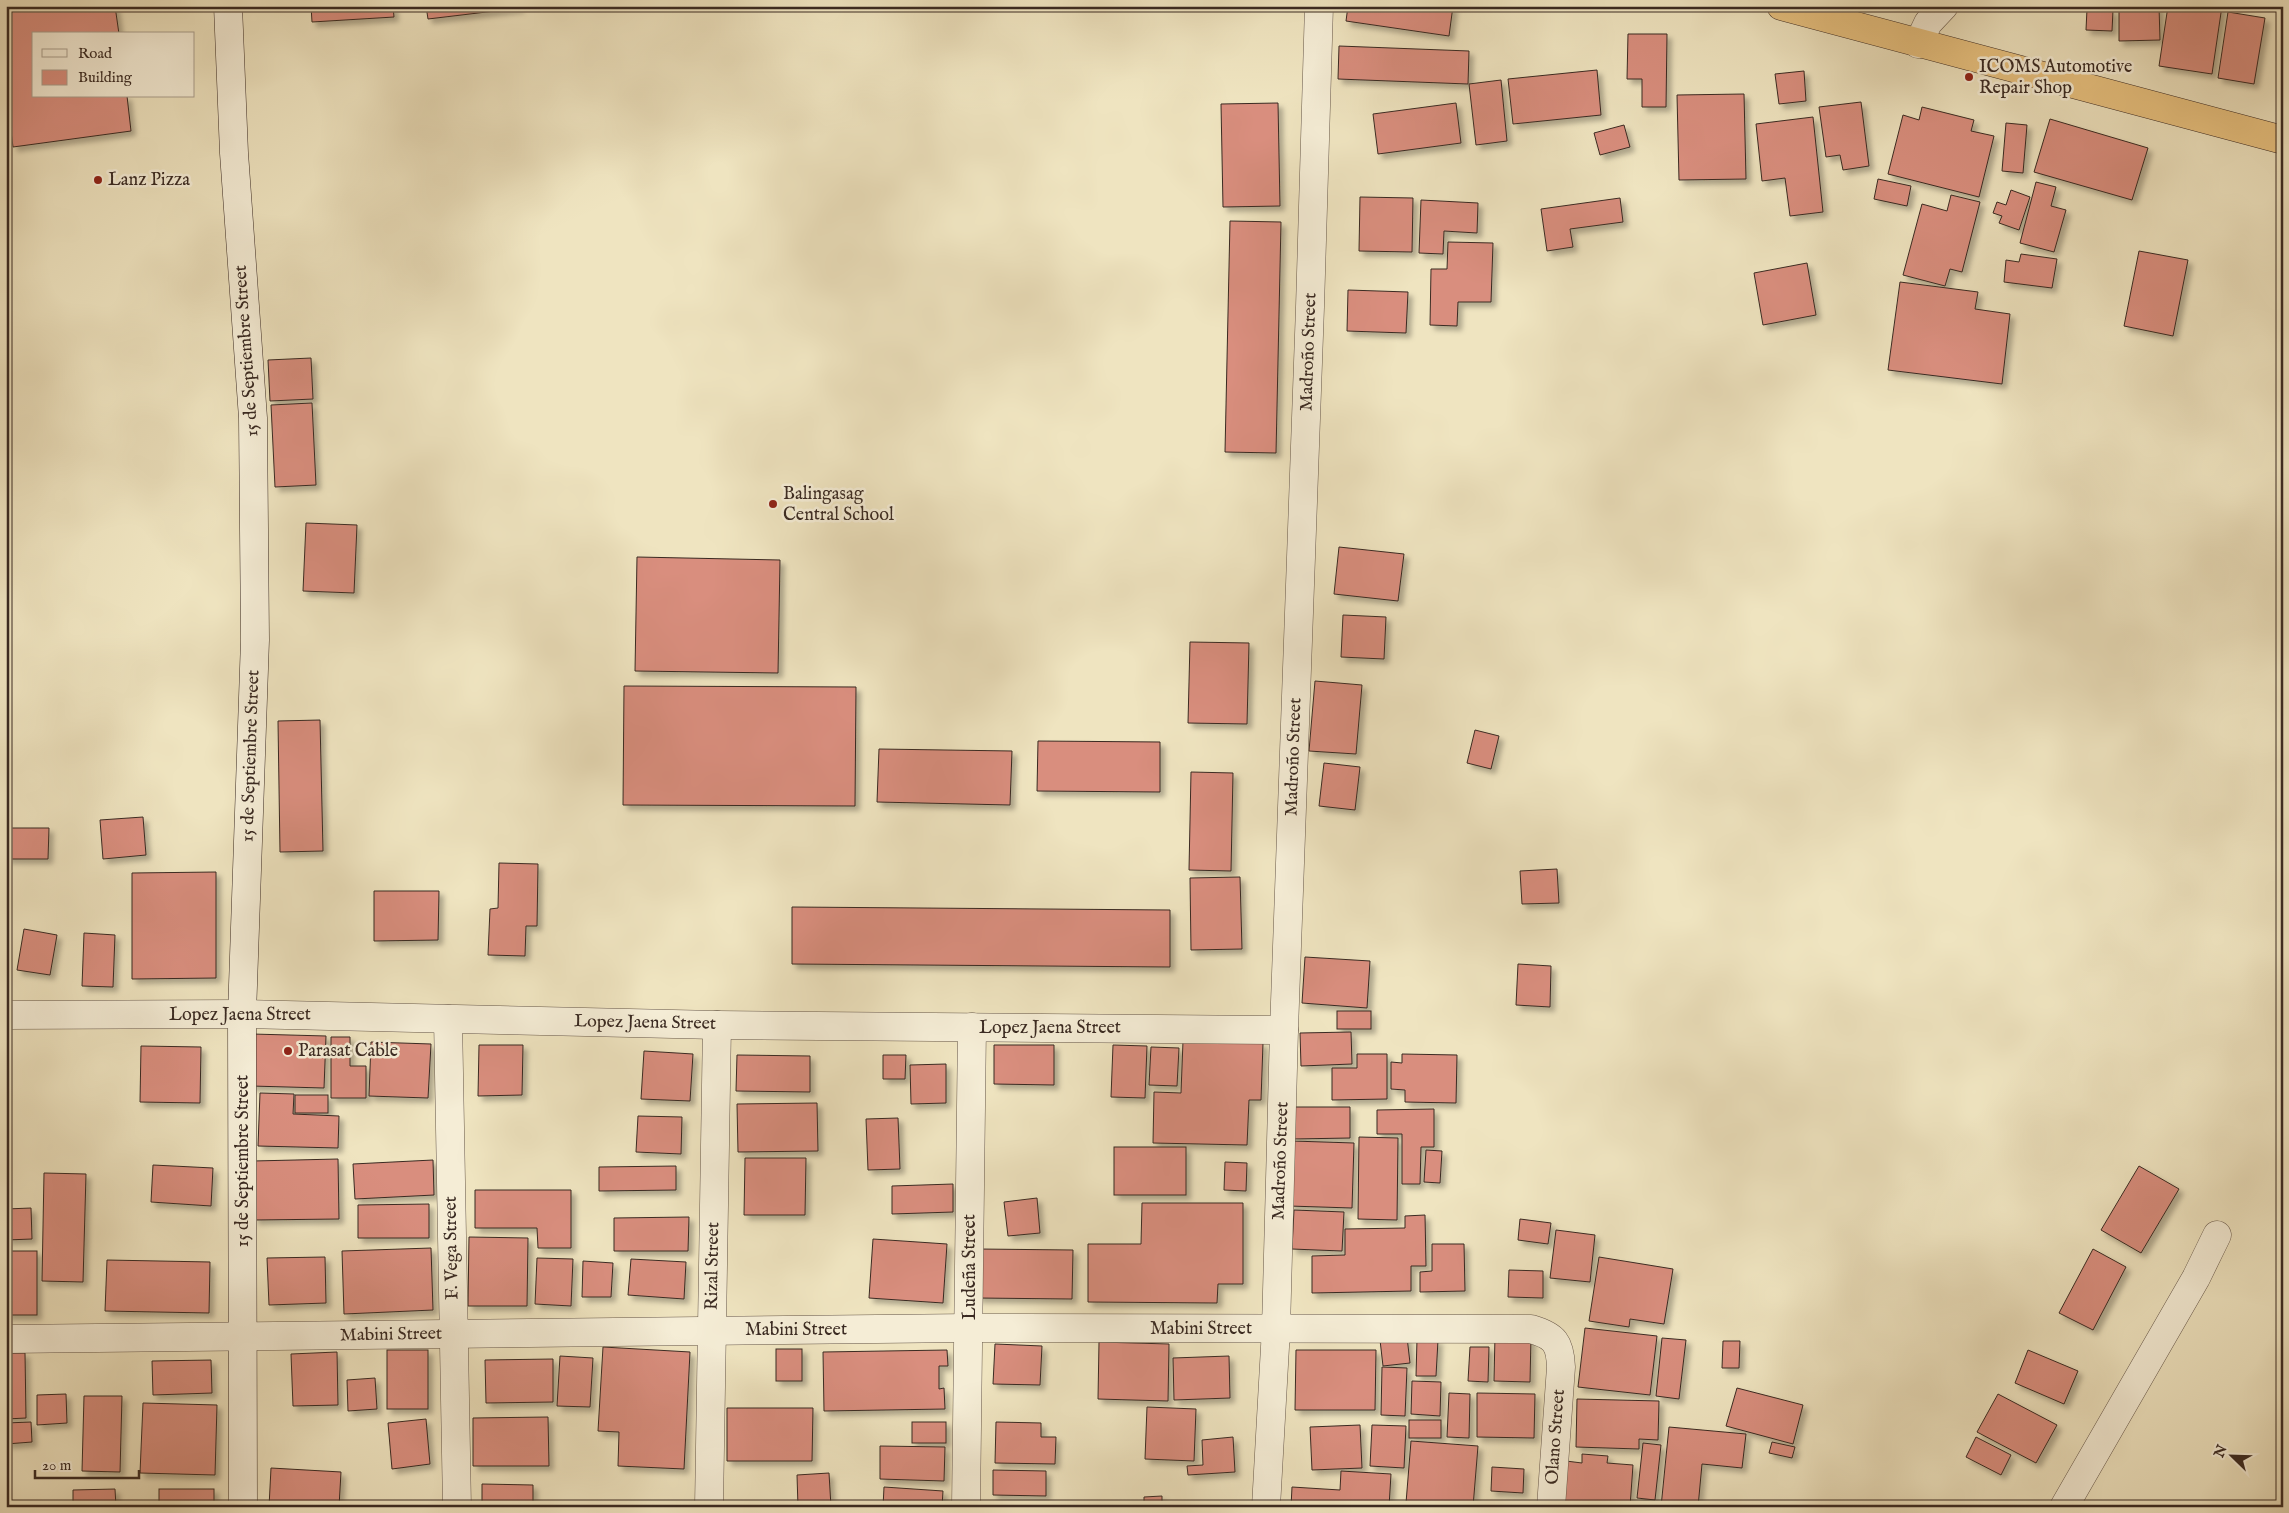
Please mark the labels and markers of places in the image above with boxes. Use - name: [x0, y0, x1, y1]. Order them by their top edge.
- place label: ICOMS Automotive Repair Shop: [1979, 56, 2132, 100]
- marker: ICOMS Automotive Repair Shop: [1963, 71, 1975, 83]
- place label: Lanz Pizza: [108, 169, 190, 192]
- marker: Lanz Pizza: [92, 174, 104, 186]
- place label: Balingasag Central School: [783, 483, 894, 527]
- marker: Balingasag Central School: [767, 498, 779, 510]
- place label: Parasat Cable: [298, 1040, 398, 1063]
- marker: Parasat Cable: [282, 1045, 294, 1057]

